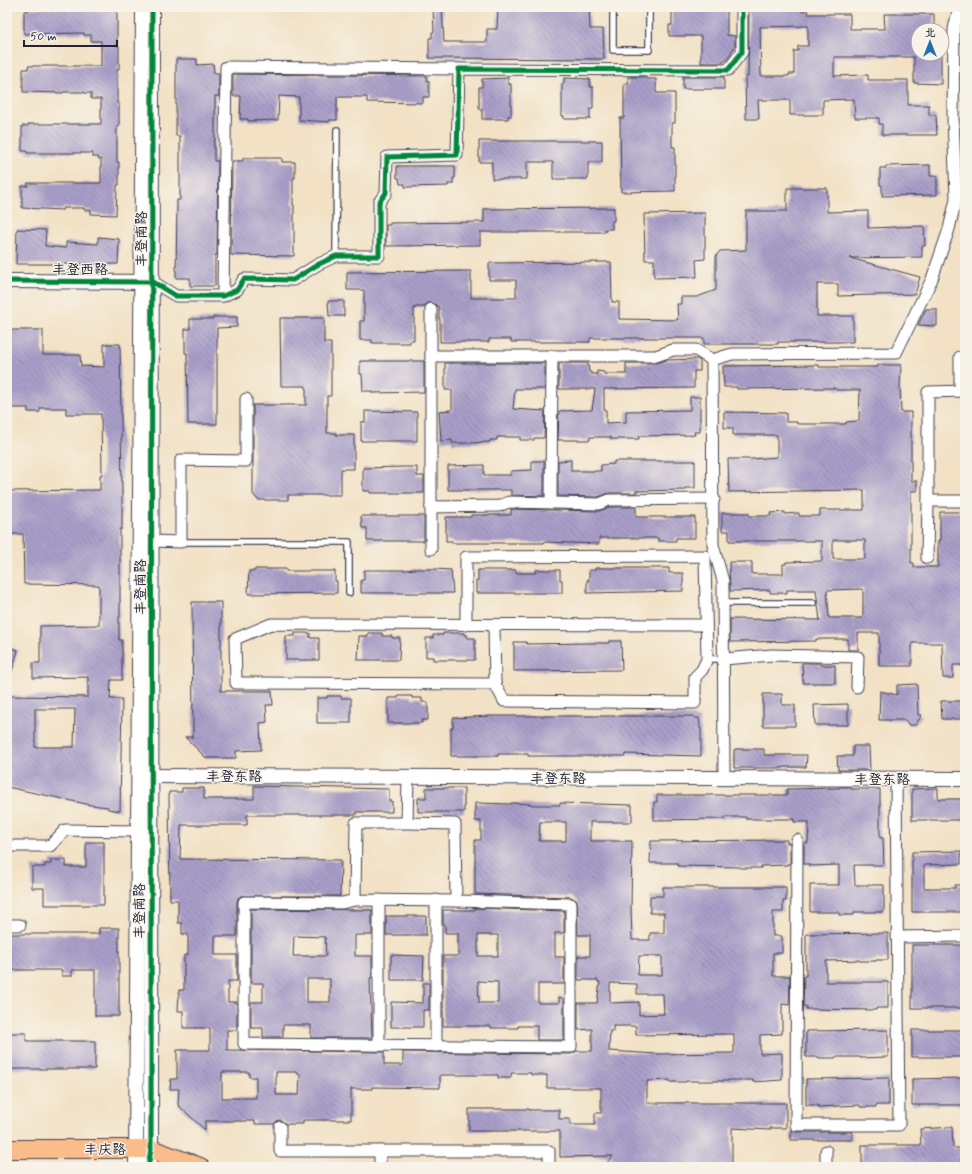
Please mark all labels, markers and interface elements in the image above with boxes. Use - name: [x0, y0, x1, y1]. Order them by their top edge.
- scale bar: [24, 22, 117, 48]
- north arrow: [910, 22, 950, 62]
- text: 北: [925, 26, 936, 40]
- text: 50 m: [30, 29, 57, 45]
- street label: 丰登南路: [133, 211, 151, 267]
- street label: 丰登西路: [52, 261, 108, 279]
- street label: 丰登南路: [132, 559, 150, 615]
- street label: 丰登东路: [206, 768, 262, 786]
- street label: 丰登东路: [530, 770, 586, 788]
- street label: 丰登东路: [854, 771, 910, 789]
- street label: 丰登南路: [131, 883, 149, 939]
- street label: 丰庆路: [84, 1141, 126, 1159]

